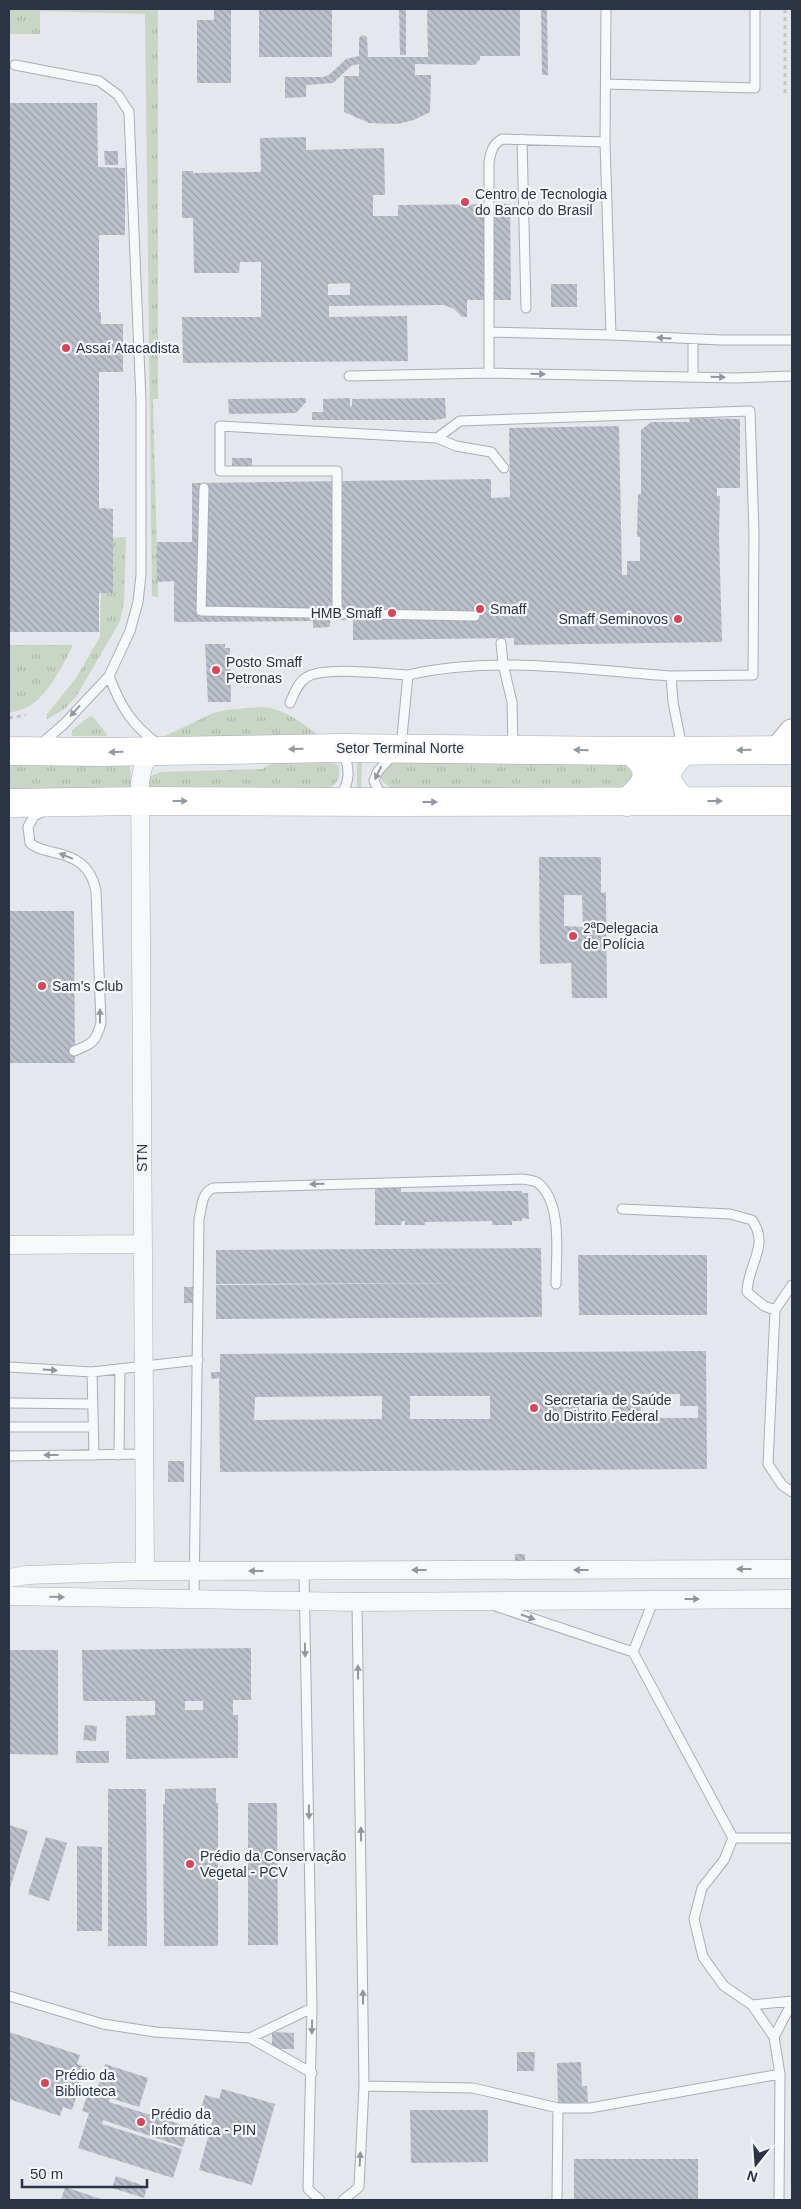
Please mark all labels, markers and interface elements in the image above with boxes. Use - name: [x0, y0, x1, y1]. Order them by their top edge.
- place label: Centro de Tecnologia do Banco do Brasil: [475, 186, 607, 218]
- marker: Centro de Tecnologia do Banco do Brasil: [459, 196, 471, 208]
- one-way arrow: [656, 333, 672, 341]
- place label: Assaí Atacadista: [76, 340, 180, 356]
- marker: Assaí Atacadista: [60, 342, 72, 354]
- one-way arrow: [530, 370, 546, 378]
- one-way arrow: [710, 373, 726, 381]
- place label: Smaff: [490, 601, 526, 617]
- marker: Smaff: [474, 603, 486, 615]
- place label: HMB Smaff: [311, 605, 382, 621]
- marker: HMB Smaff: [386, 607, 398, 619]
- place label: Smaff Seminovos: [559, 611, 668, 627]
- marker: Smaff Seminovos: [672, 613, 684, 625]
- place label: Posto Smaff Petronas: [226, 654, 302, 686]
- marker: Posto Smaff Petronas: [210, 664, 222, 676]
- one-way arrow: [69, 705, 81, 717]
- street label: Setor Terminal Norte: [336, 740, 464, 756]
- one-way arrow: [288, 745, 304, 753]
- one-way arrow: [573, 746, 589, 754]
- one-way arrow: [735, 746, 751, 754]
- one-way arrow: [108, 748, 124, 756]
- one-way arrow: [374, 766, 382, 781]
- one-way arrow: [172, 797, 188, 805]
- one-way arrow: [707, 797, 723, 805]
- one-way arrow: [422, 798, 438, 806]
- one-way arrow: [59, 852, 74, 860]
- place label: 2ªDelegacia de Polícia: [583, 920, 658, 952]
- marker: 2ªDelegacia de Polícia: [567, 930, 579, 942]
- place label: Sam's Club: [52, 978, 123, 994]
- marker: Sam's Club: [36, 980, 48, 992]
- one-way arrow: [96, 1008, 104, 1024]
- street label: STN: [134, 1144, 150, 1172]
- one-way arrow: [309, 1181, 325, 1189]
- one-way arrow: [42, 1366, 58, 1374]
- place label: Secretaria de Saúde do Distrito Federal: [544, 1392, 672, 1424]
- marker: Secretaria de Saúde do Distrito Federal: [528, 1402, 540, 1414]
- one-way arrow: [43, 1451, 59, 1459]
- one-way arrow: [735, 1565, 751, 1573]
- one-way arrow: [410, 1566, 426, 1574]
- one-way arrow: [573, 1566, 589, 1574]
- one-way arrow: [248, 1567, 264, 1575]
- one-way arrow: [50, 1593, 66, 1601]
- one-way arrow: [685, 1595, 701, 1603]
- one-way arrow: [521, 1613, 536, 1621]
- one-way arrow: [302, 1642, 310, 1658]
- one-way arrow: [354, 1663, 362, 1679]
- one-way arrow: [305, 1804, 313, 1820]
- one-way arrow: [356, 1826, 364, 1842]
- place label: Prédio da Conservação Vegetal - PCV: [200, 1848, 347, 1880]
- marker: Prédio da Conservação Vegetal - PCV: [184, 1858, 196, 1870]
- one-way arrow: [359, 1988, 367, 2004]
- one-way arrow: [308, 2019, 316, 2035]
- place label: Prédio da Biblioteca: [55, 2067, 116, 2099]
- marker: Prédio da Biblioteca: [39, 2077, 51, 2089]
- place label: Prédio da Informática - PIN: [151, 2106, 256, 2138]
- marker: Prédio da Informática - PIN: [135, 2116, 147, 2128]
- north arrow: [731, 2139, 781, 2189]
- one-way arrow: [357, 2151, 365, 2167]
- scale bar: [22, 2156, 148, 2188]
- text: 50 m: [30, 2165, 63, 2182]
- text: N: [745, 2167, 759, 2186]

